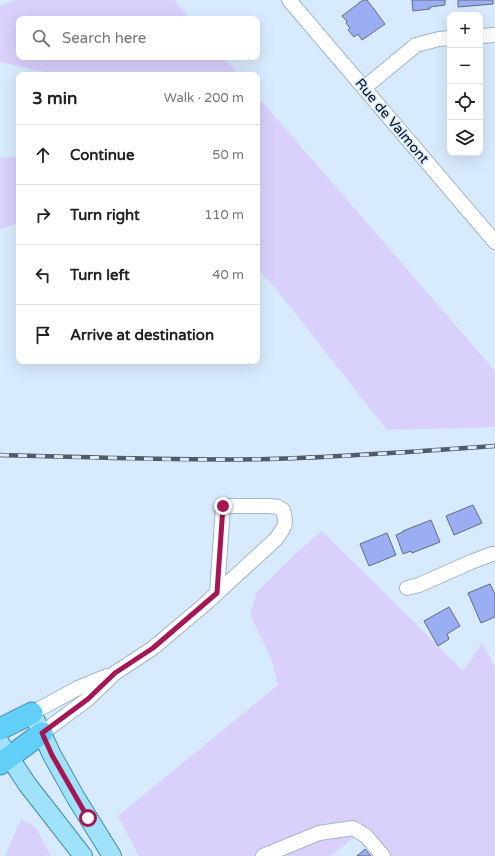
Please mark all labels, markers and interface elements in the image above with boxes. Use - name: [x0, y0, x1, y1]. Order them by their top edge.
- map controls: [447, 12, 483, 156]
- button: +: [447, 12, 483, 48]
- search box: [16, 16, 260, 60]
- icon: search: [30, 27, 52, 49]
- text: Search here: [62, 29, 146, 47]
- button: −: [447, 48, 483, 84]
- street label: Rue de Valmont: [351, 75, 433, 167]
- button: locate: [447, 84, 483, 120]
- text: 3 min: [32, 88, 77, 109]
- text: Walk · 200 m: [164, 90, 244, 106]
- button: layers: [447, 120, 483, 156]
- icon: ahead: [32, 144, 54, 166]
- text: Continue: [70, 146, 134, 164]
- text: 50 m: [212, 147, 244, 163]
- icon: right: [32, 204, 54, 226]
- text: Turn right: [70, 206, 140, 224]
- text: 110 m: [204, 207, 244, 223]
- icon: left: [32, 264, 54, 286]
- text: Turn left: [70, 266, 130, 284]
- text: 40 m: [212, 267, 244, 283]
- icon: arrive: [32, 324, 54, 346]
- text: Arrive at destination: [70, 326, 214, 344]
- route end: [214, 497, 232, 515]
- route start: [79, 809, 97, 827]

